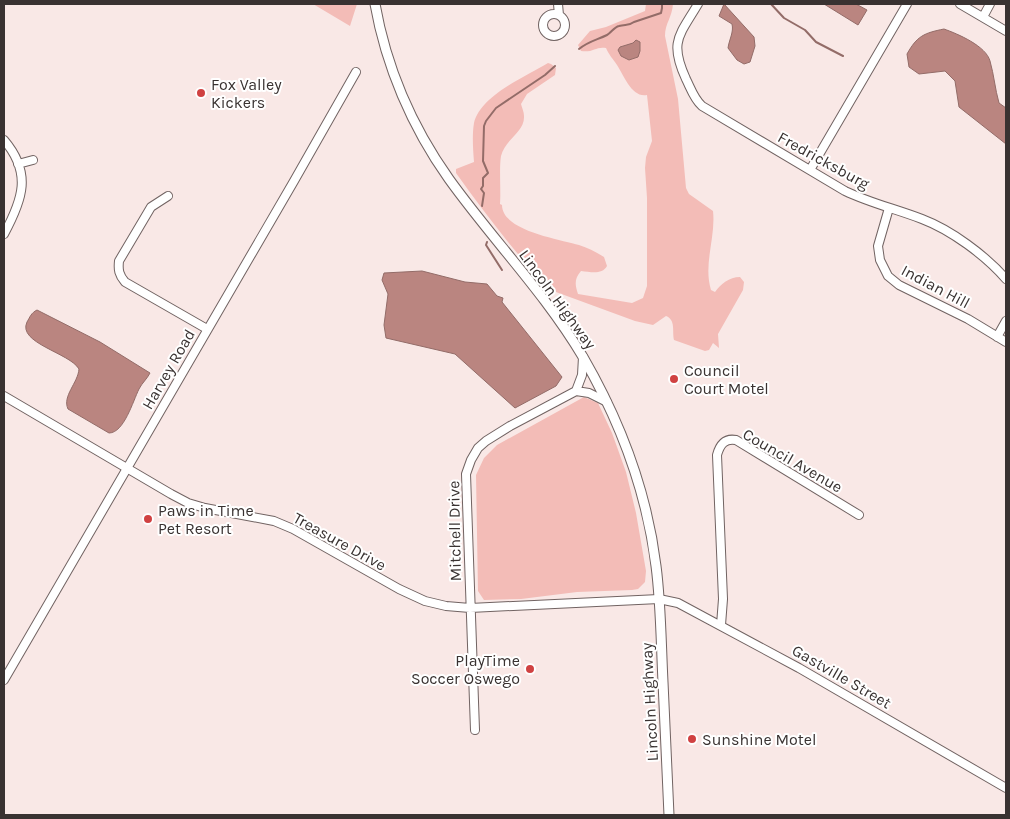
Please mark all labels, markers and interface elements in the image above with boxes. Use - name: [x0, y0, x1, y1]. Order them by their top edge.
- place label: Fox Valley Kickers: [211, 75, 282, 112]
- marker: Fox Valley Kickers: [195, 87, 207, 99]
- street label: Fredricksburg: [775, 127, 873, 193]
- street label: Lincoln Highway: [515, 246, 601, 353]
- street label: Indian Hill: [898, 260, 973, 312]
- street label: Harvey Road: [138, 326, 199, 413]
- place label: Council Court Motel: [684, 361, 769, 398]
- marker: Council Court Motel: [668, 373, 680, 385]
- street label: Council Avenue: [740, 424, 846, 497]
- street label: Mitchell Drive: [444, 481, 465, 581]
- place label: Paws in Time Pet Resort: [158, 501, 254, 538]
- street label: Treasure Drive: [290, 508, 389, 575]
- marker: Paws in Time Pet Resort: [142, 513, 154, 525]
- street label: Gastville Street: [789, 640, 895, 712]
- street label: Lincoln Highway: [637, 642, 662, 762]
- place label: PlayTime Soccer Oswego: [411, 651, 520, 688]
- marker: PlayTime Soccer Oswego: [524, 663, 536, 675]
- place label: Sunshine Motel: [702, 730, 817, 749]
- marker: Sunshine Motel: [686, 733, 698, 745]

